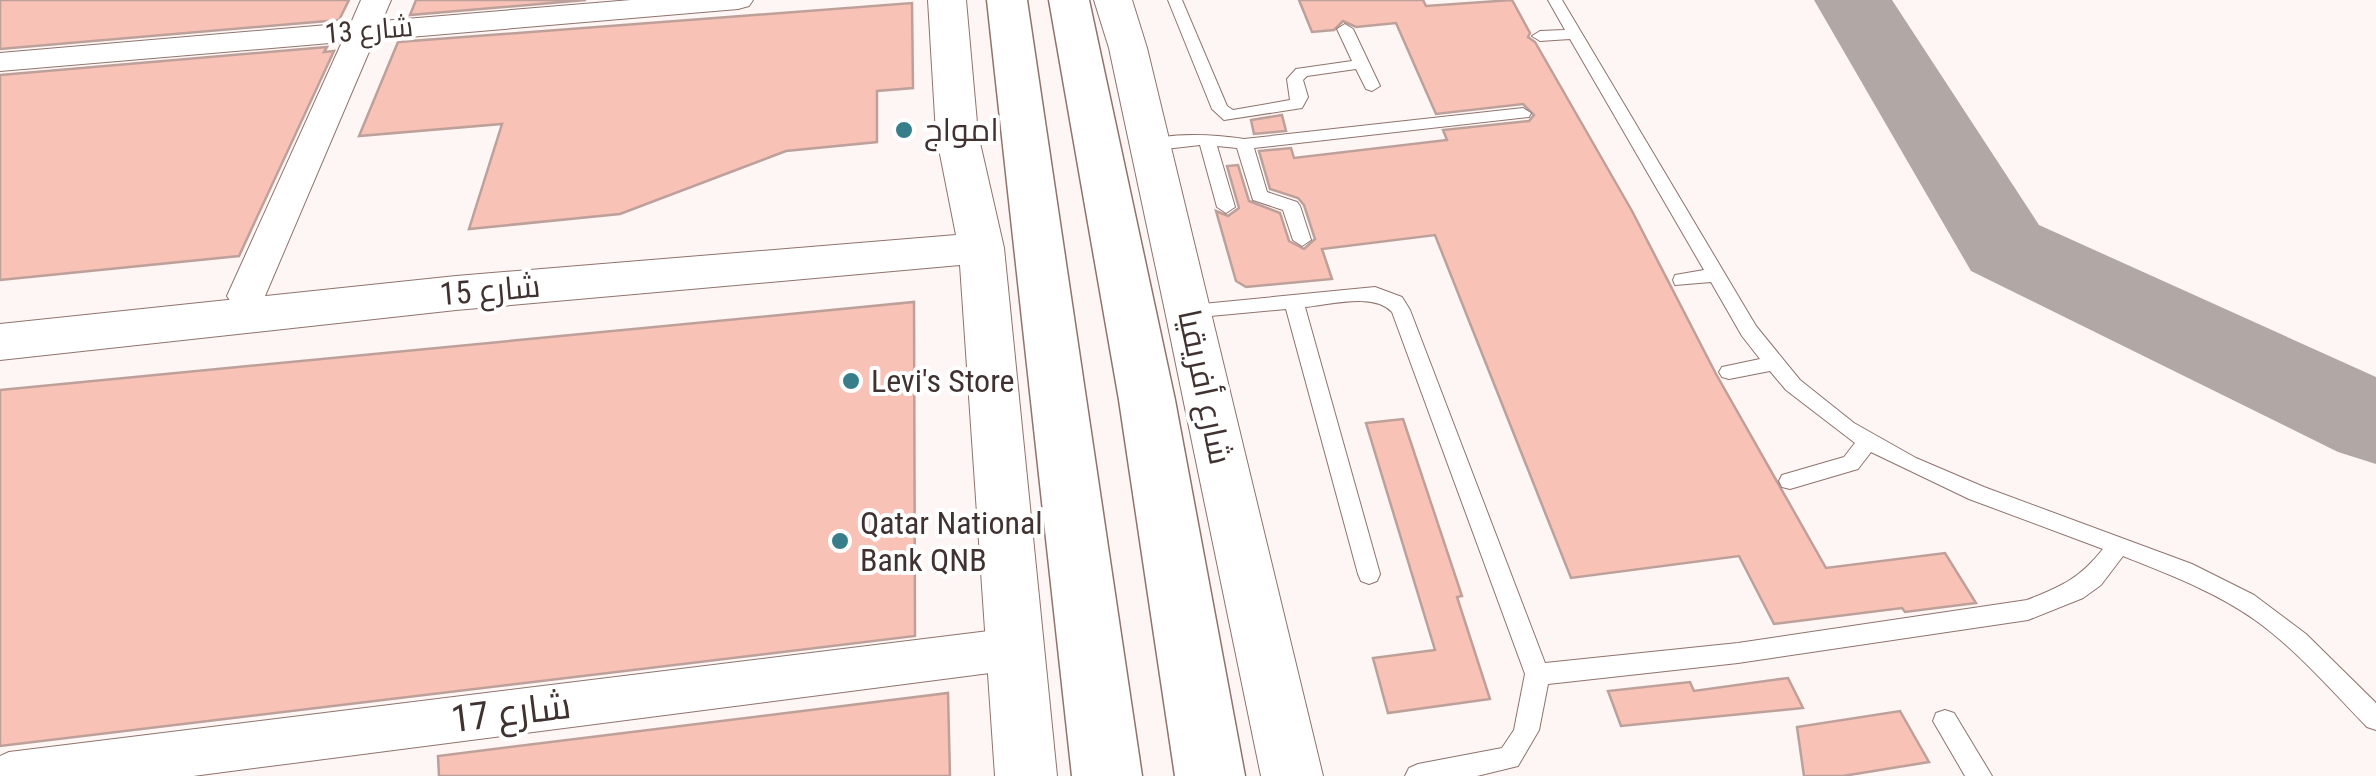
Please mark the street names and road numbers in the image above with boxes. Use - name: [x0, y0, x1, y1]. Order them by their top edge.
- street label: شارع 13: [324, 10, 415, 52]
- street label: شارع 15: [438, 267, 542, 316]
- street label: شارع أفريقيا: [1167, 306, 1241, 469]
- street label: شارع 17: [449, 683, 574, 744]

